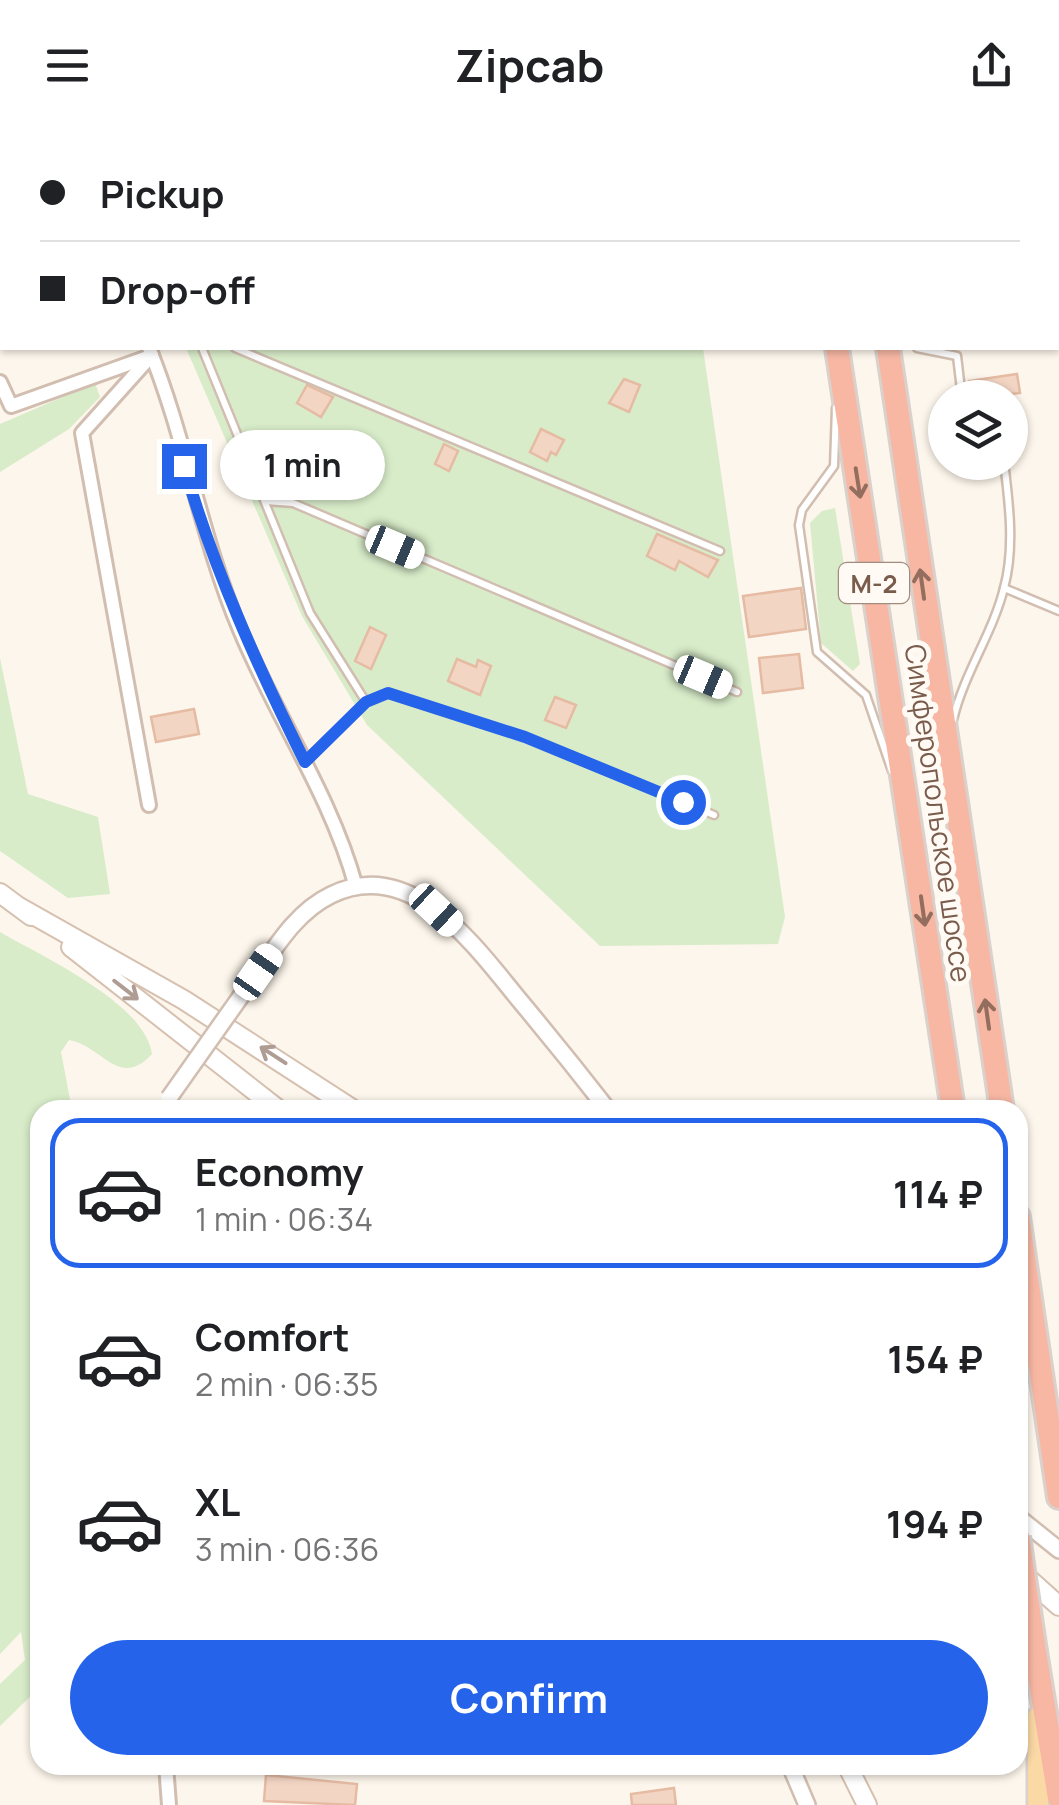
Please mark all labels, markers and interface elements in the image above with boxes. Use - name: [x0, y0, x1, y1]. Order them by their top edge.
- text: Zipcab: [455, 34, 604, 96]
- icon: menu: [40, 38, 95, 93]
- icon: share: [964, 38, 1019, 93]
- text: Pickup: [100, 167, 224, 219]
- text: Drop-off: [100, 263, 255, 315]
- map controls: [928, 380, 1028, 480]
- button: layers: [928, 380, 1028, 480]
- callout: 1 min: [219, 431, 384, 501]
- text: 1 min: [263, 443, 342, 487]
- route end: [162, 444, 207, 489]
- one-way arrow: [850, 466, 868, 498]
- car: [362, 521, 428, 573]
- road number: М-2: [839, 563, 909, 603]
- one-way arrow: [913, 569, 931, 601]
- street label: Симферопольское шоссе: [896, 642, 982, 984]
- car: [670, 651, 736, 703]
- route start: [661, 780, 706, 825]
- car: [404, 879, 468, 941]
- one-way arrow: [914, 894, 932, 926]
- car: [229, 939, 287, 1005]
- one-way arrow: [112, 979, 139, 1000]
- one-way arrow: [978, 998, 996, 1030]
- one-way arrow: [259, 1045, 288, 1066]
- text: Economy: [195, 1145, 364, 1197]
- icon: car: [75, 1148, 165, 1238]
- text: 114 ₽: [893, 1167, 983, 1219]
- text: 1 min · 06:34: [195, 1197, 373, 1241]
- text: Comfort: [195, 1310, 349, 1362]
- icon: car: [75, 1313, 165, 1403]
- text: 154 ₽: [887, 1332, 983, 1384]
- text: 2 min · 06:35: [195, 1362, 378, 1406]
- text: XL: [195, 1475, 240, 1527]
- icon: car: [75, 1478, 165, 1568]
- text: 194 ₽: [886, 1497, 983, 1549]
- text: 3 min · 06:36: [195, 1527, 379, 1571]
- button: Confirm: [70, 1640, 988, 1755]

